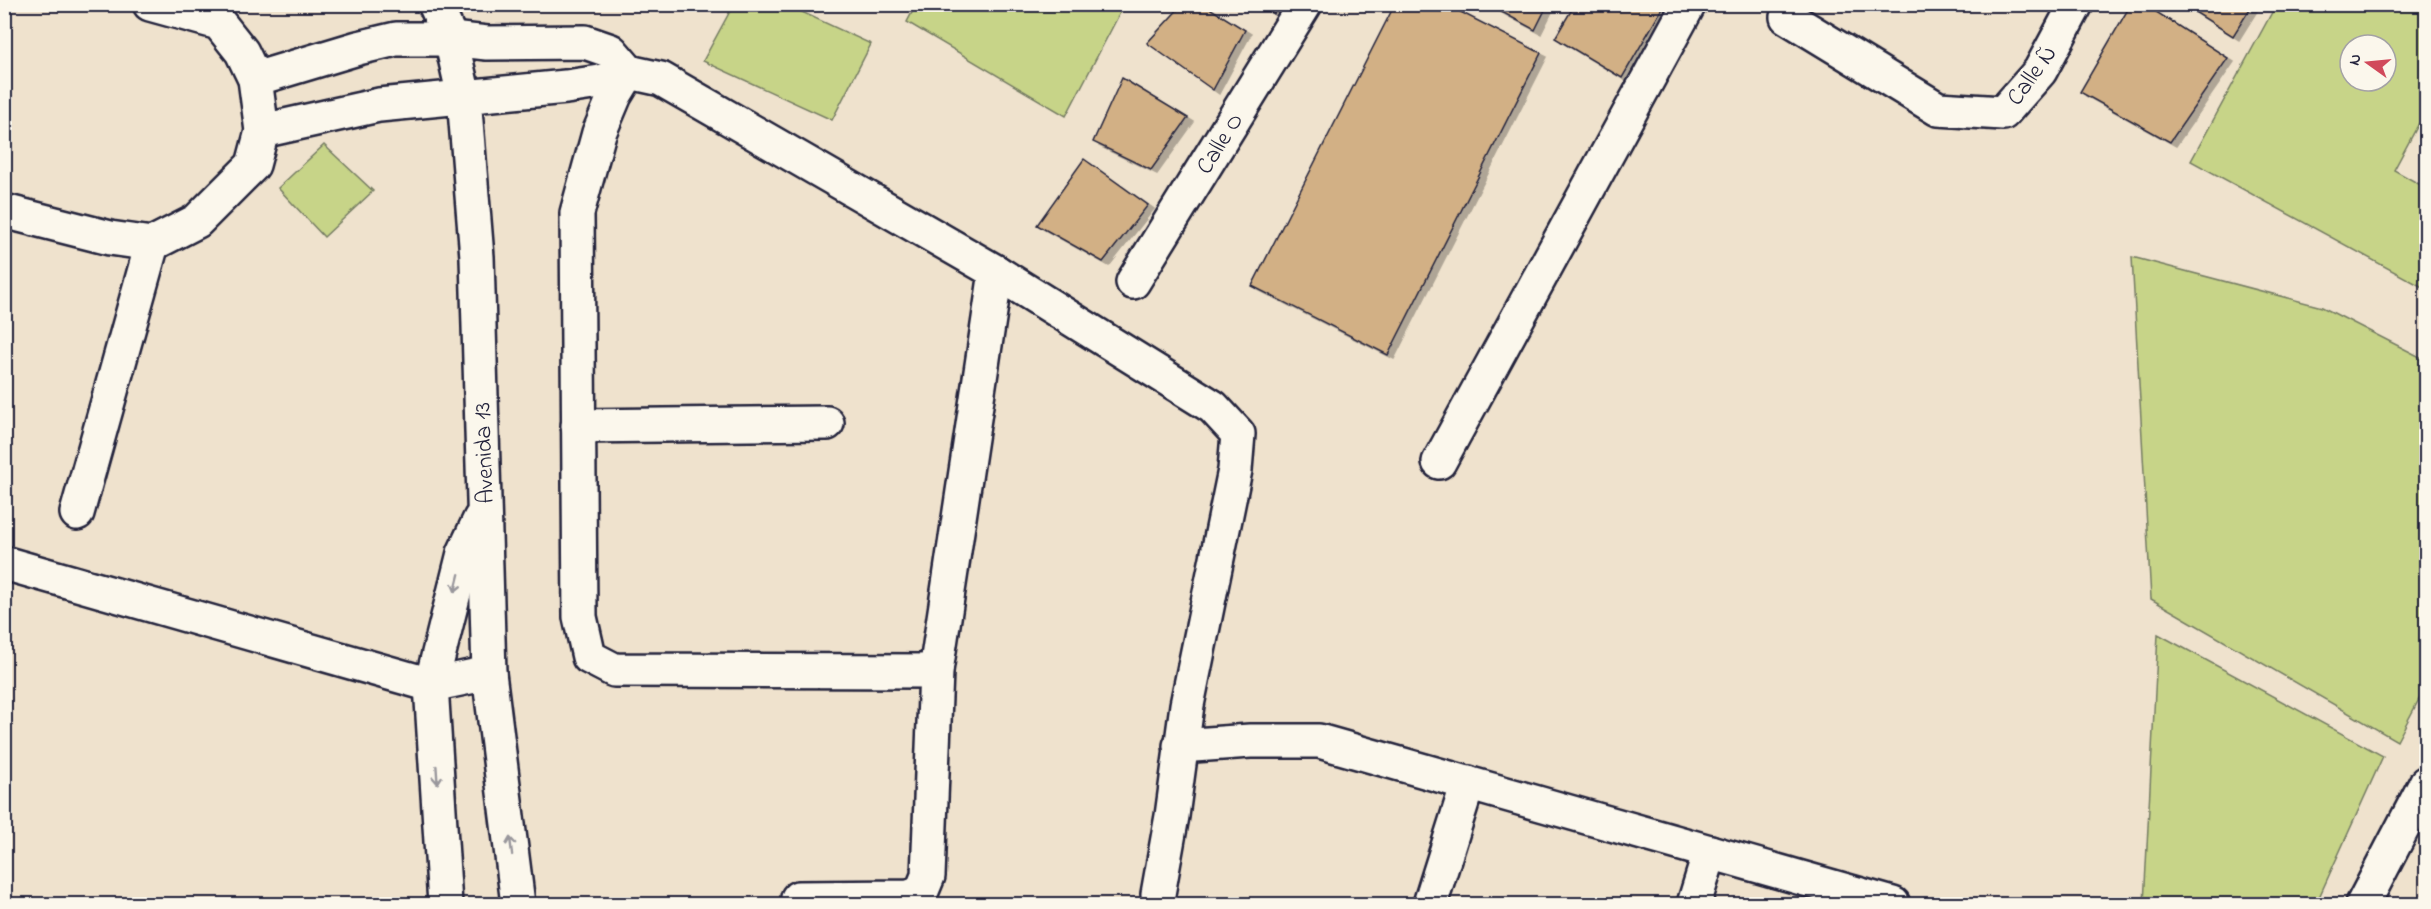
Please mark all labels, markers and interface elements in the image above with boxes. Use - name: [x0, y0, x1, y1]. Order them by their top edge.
- north arrow: [2338, 33, 2398, 93]
- street label: Calle Ñ: [1999, 39, 2067, 114]
- text: N: [2342, 51, 2368, 68]
- street label: Calle O: [1189, 107, 1254, 182]
- street label: Avenida 13: [466, 401, 505, 504]
- one-way arrow: [450, 573, 462, 592]
- one-way arrow: [432, 764, 443, 784]
- one-way arrow: [505, 837, 516, 857]

